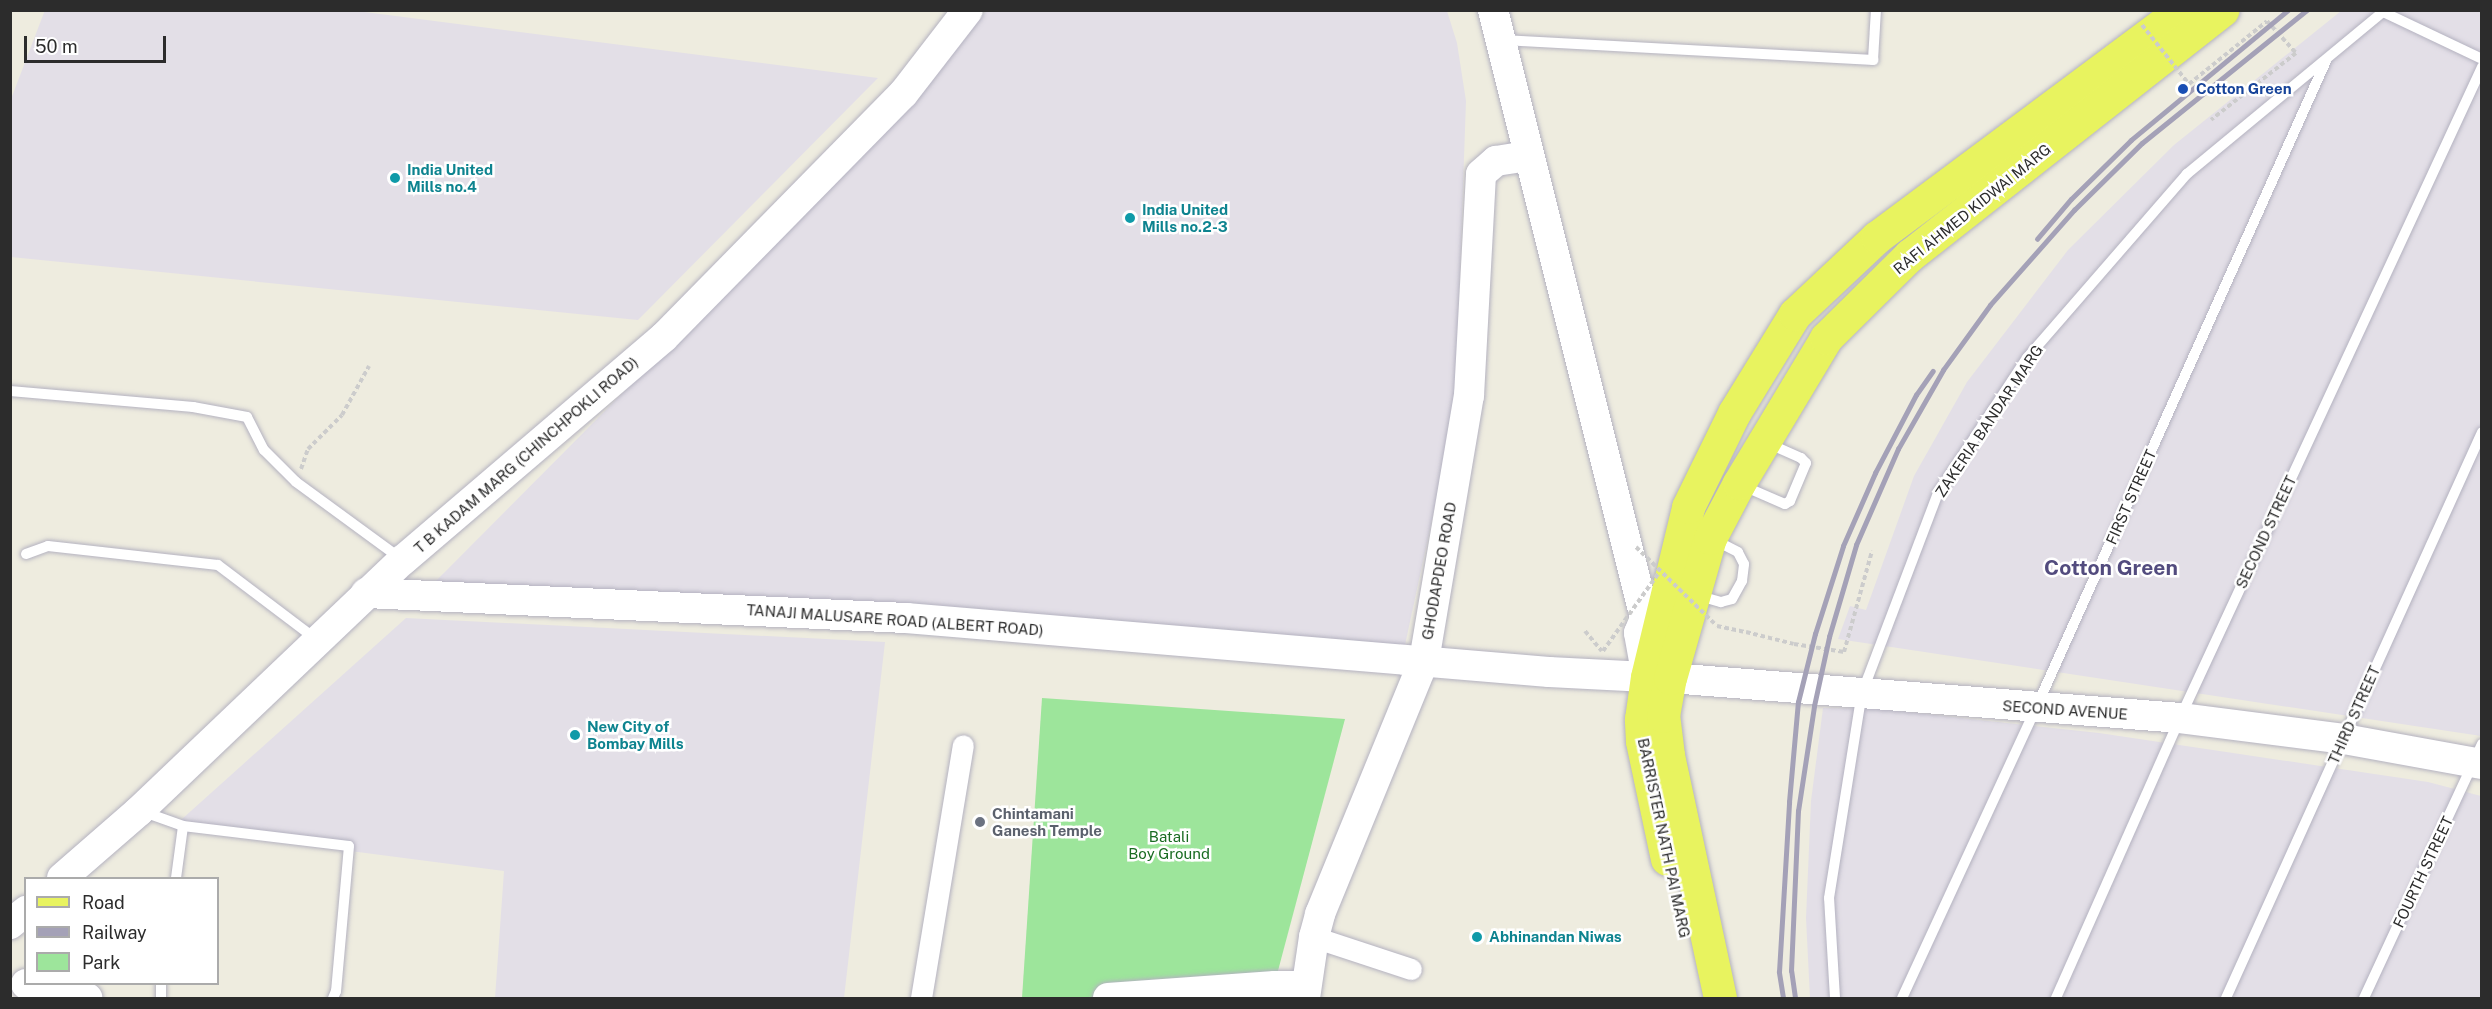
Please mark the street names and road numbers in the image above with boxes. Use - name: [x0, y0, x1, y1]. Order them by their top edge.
- street label: RAFI AHMED KIDWAI MARG: [1890, 140, 2054, 278]
- street label: ZAKERIA BANDAR MARG: [1931, 341, 2047, 501]
- street label: T B KADAM MARG (CHINCHPOKLI ROAD): [410, 353, 642, 557]
- street label: FIRST STREET: [2102, 447, 2160, 547]
- street label: SECOND STREET: [2232, 473, 2300, 591]
- street label: GHODAPDEO ROAD: [1418, 501, 1460, 641]
- street label: TANAJI MALUSARE ROAD (ALBERT ROAD): [746, 601, 1044, 639]
- street label: THIRD STREET: [2324, 663, 2384, 767]
- street label: SECOND AVENUE: [2002, 697, 2128, 723]
- street label: BARRISTER NATH PAI MARG: [1634, 736, 1694, 940]
- street label: FOURTH STREET: [2389, 813, 2457, 931]

